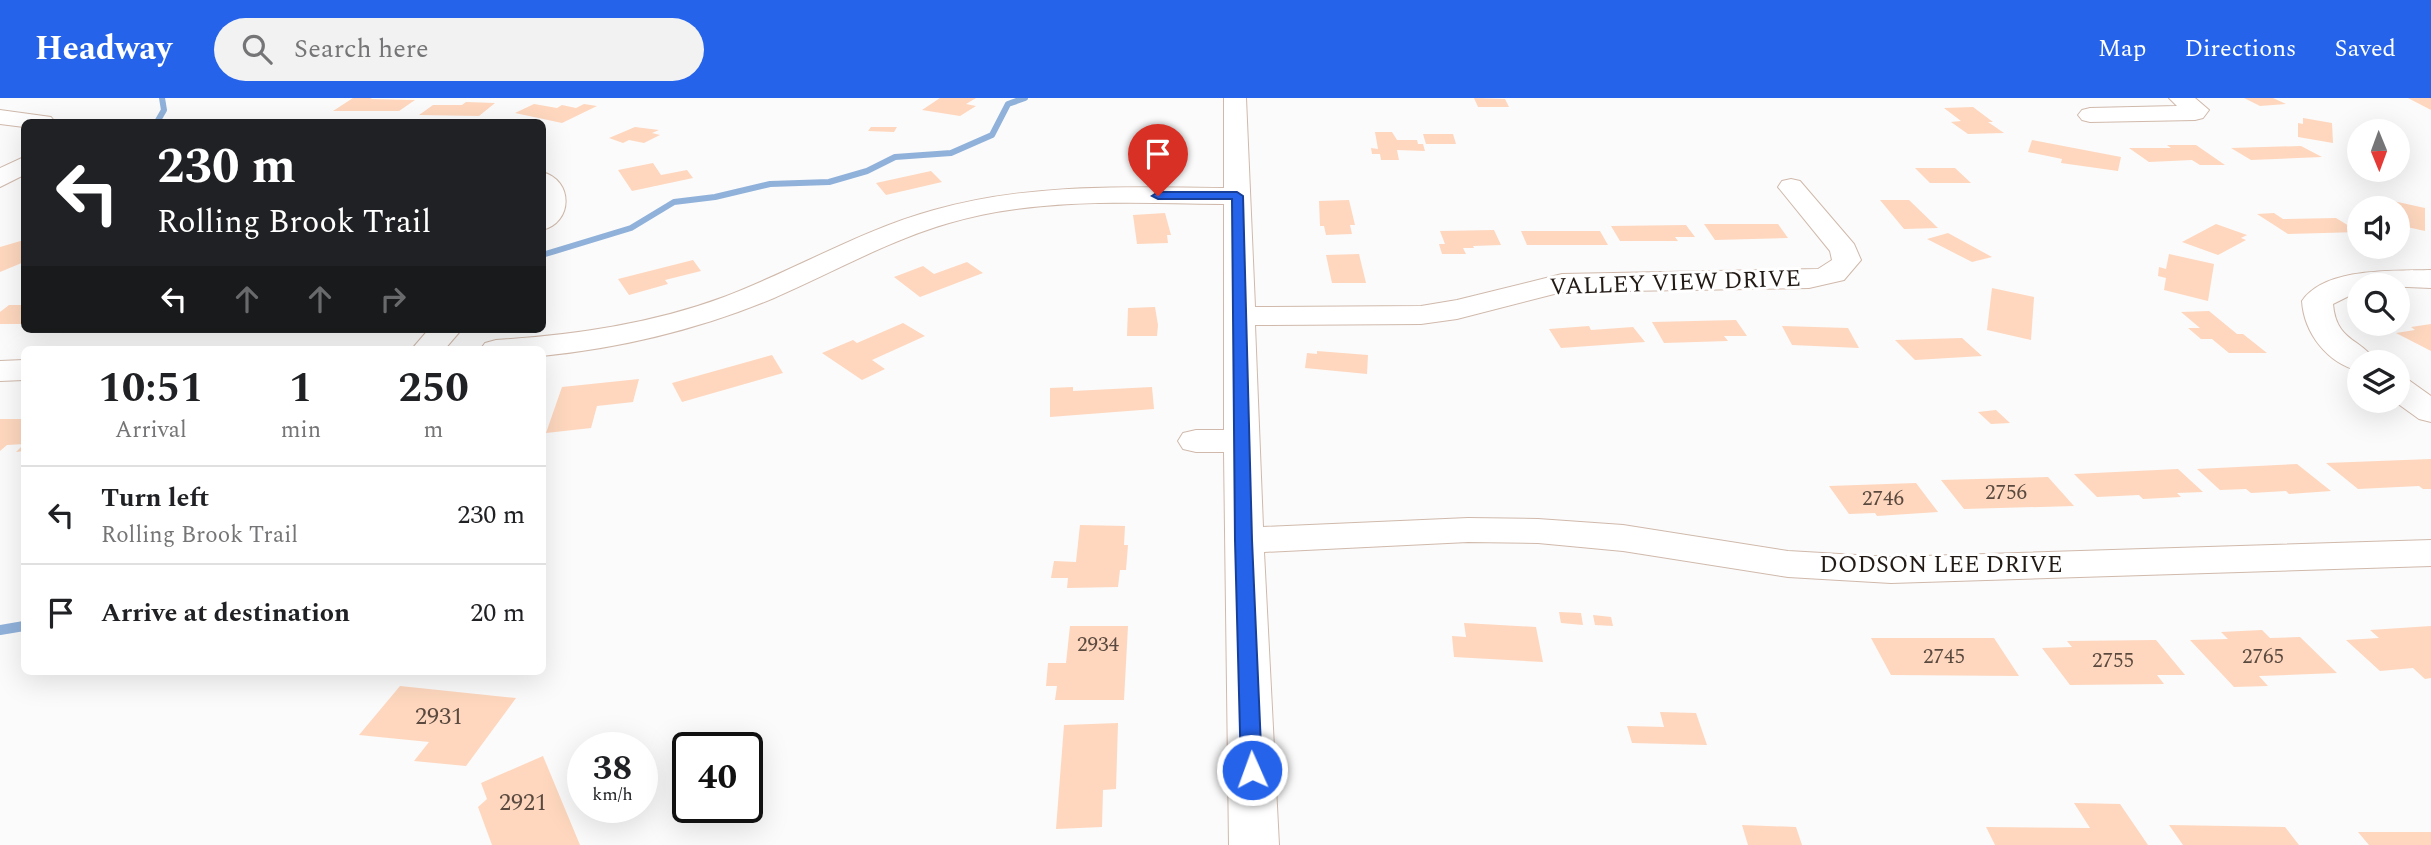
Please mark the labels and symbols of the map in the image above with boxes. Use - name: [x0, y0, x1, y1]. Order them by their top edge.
- north arrow: [2347, 119, 2410, 182]
- pin: [1128, 124, 1188, 196]
- street label: VALLEY VIEW DRIVE: [1549, 261, 1801, 305]
- house number: 2756: [1985, 477, 2027, 509]
- house number: 2746: [1862, 483, 1904, 515]
- street label: DODSON LEE DRIVE: [1819, 547, 2063, 583]
- house number: 2934: [1077, 629, 1119, 661]
- house number: 2745: [1923, 641, 1965, 673]
- house number: 2765: [2242, 641, 2284, 673]
- house number: 2755: [2092, 645, 2134, 677]
- house number: 2931: [415, 699, 463, 735]
- speed limit sign: 40: [672, 732, 763, 823]
- position arrow: [1215, 733, 1289, 807]
- house number: 2921: [499, 785, 547, 821]

